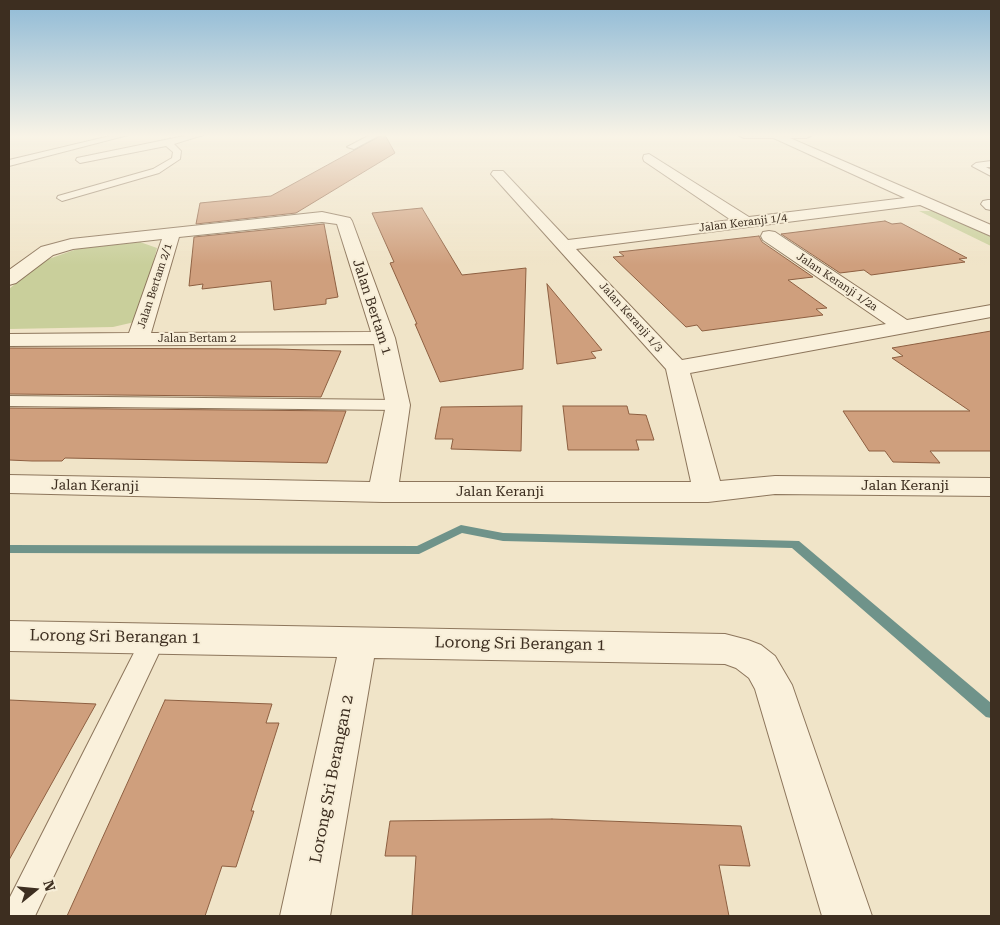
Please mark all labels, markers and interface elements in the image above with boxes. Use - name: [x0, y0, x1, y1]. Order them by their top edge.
- street label: Jalan Keranji 1/4: [698, 211, 788, 235]
- street label: Jalan Bertam 2/1: [135, 242, 175, 330]
- street label: Jalan Keranji 1/2a: [794, 250, 880, 314]
- street label: Jalan Bertam 1: [349, 257, 395, 357]
- street label: Jalan Keranji 1/3: [596, 280, 666, 354]
- street label: Jalan Bertam 2: [158, 332, 236, 346]
- street label: Jalan Keranji: [51, 477, 139, 495]
- street label: Jalan Keranji: [861, 478, 949, 494]
- street label: Jalan Keranji: [456, 484, 544, 500]
- street label: Lorong Sri Berangan 1: [29, 626, 201, 648]
- street label: Lorong Sri Berangan 1: [434, 633, 606, 655]
- street label: Lorong Sri Berangan 2: [306, 693, 358, 865]
- north arrow: [10, 865, 60, 915]
- text: N: [40, 878, 59, 893]

